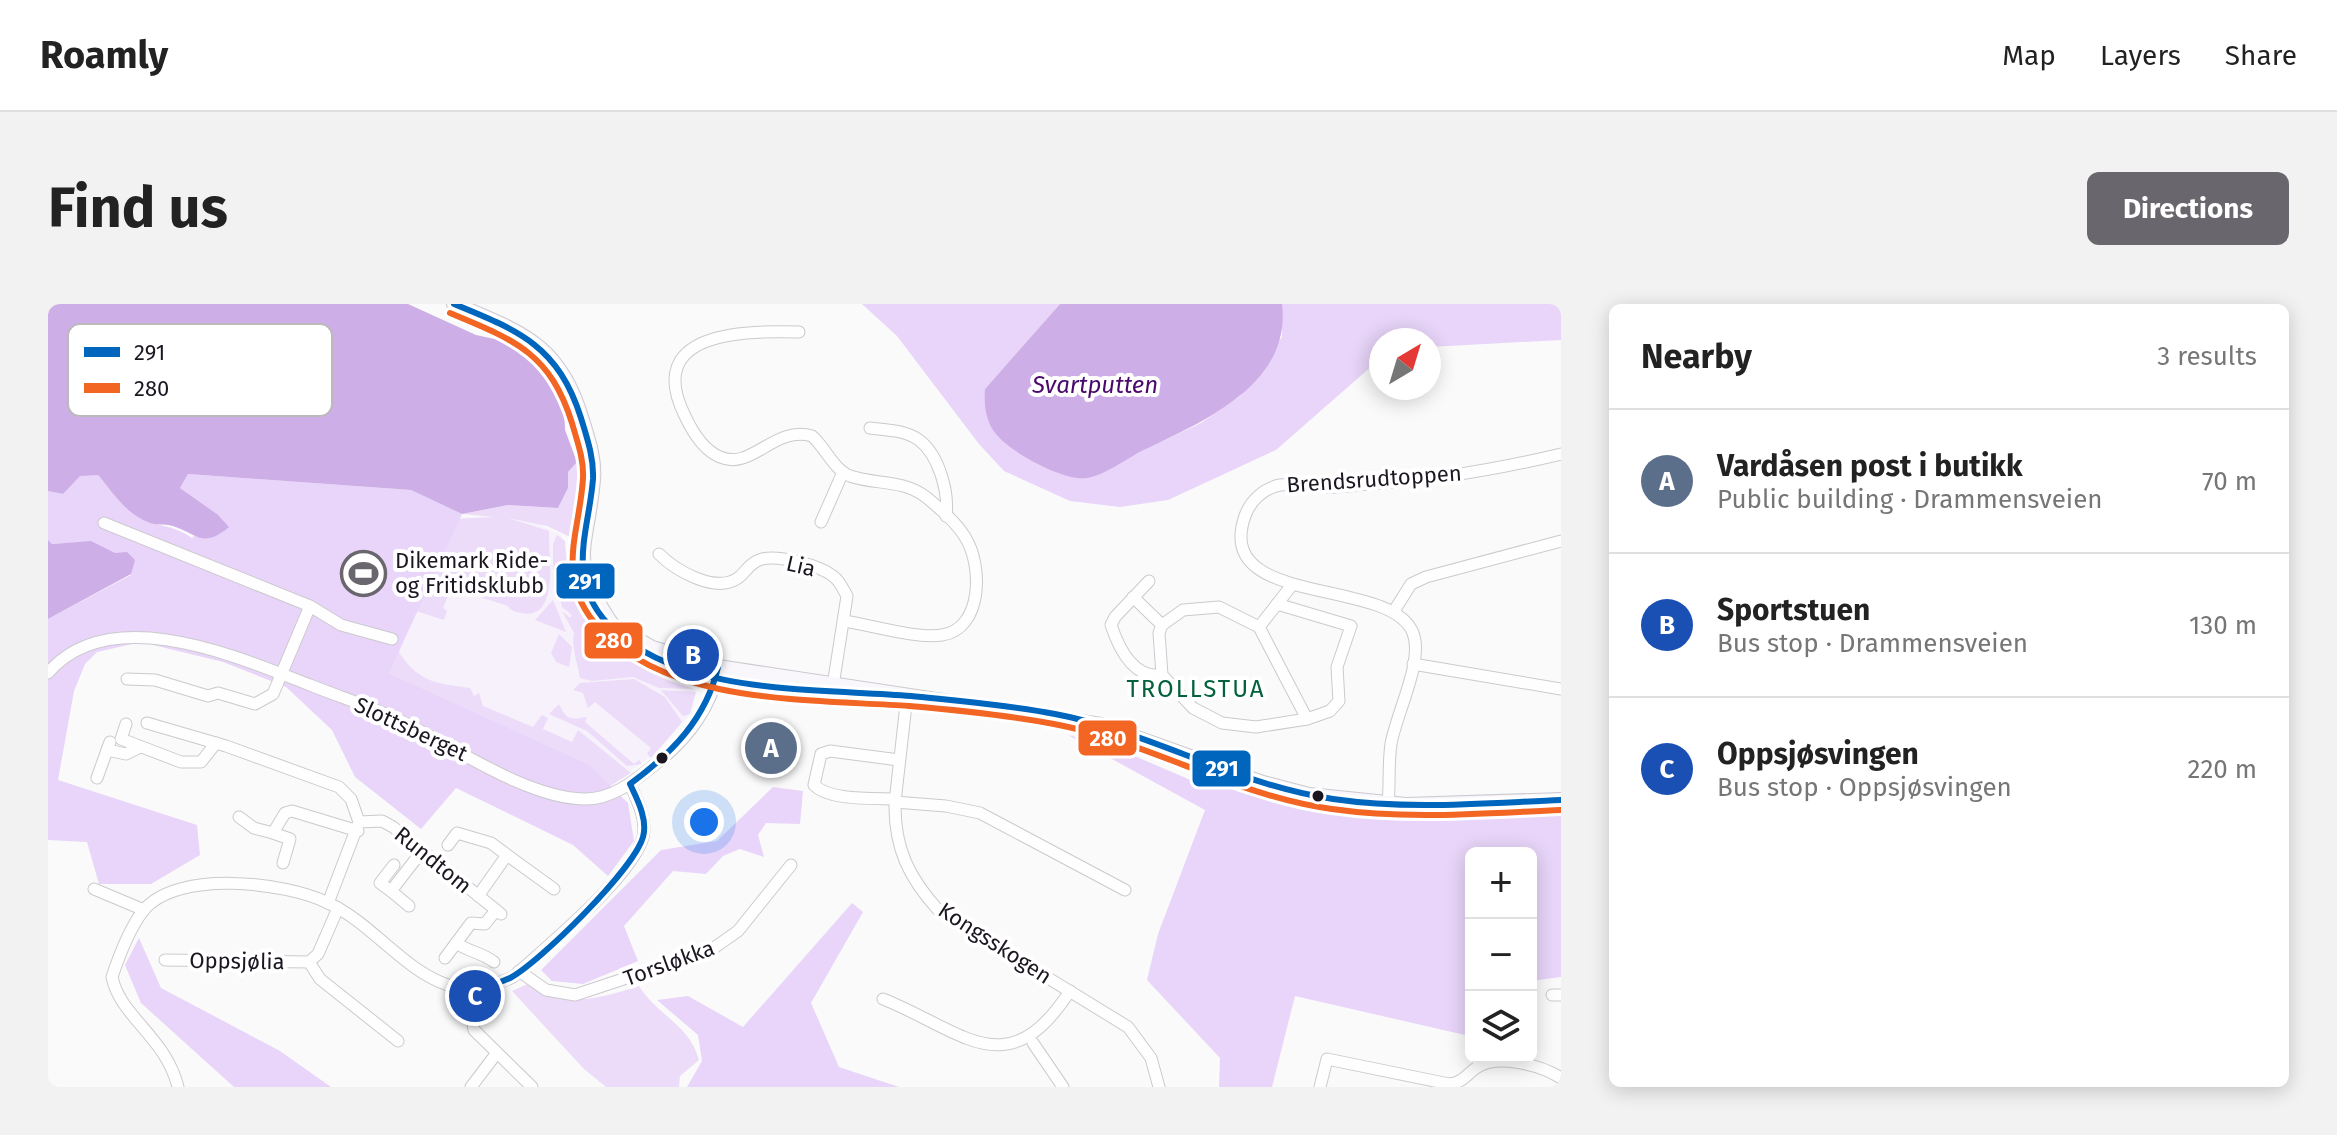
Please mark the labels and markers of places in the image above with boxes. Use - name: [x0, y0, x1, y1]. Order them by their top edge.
- place label: Dikemark Ride- og Fritidsklubb: [395, 547, 548, 599]
- sports icon: Dikemark Ride- og Fritidsklubb: [340, 549, 388, 597]
- pin: B: [667, 625, 719, 685]
- pin: A: [745, 718, 797, 778]
- unlabelled marker: [654, 750, 670, 766]
- unlabelled marker: [1310, 788, 1326, 804]
- pin: C: [449, 966, 501, 1026]

